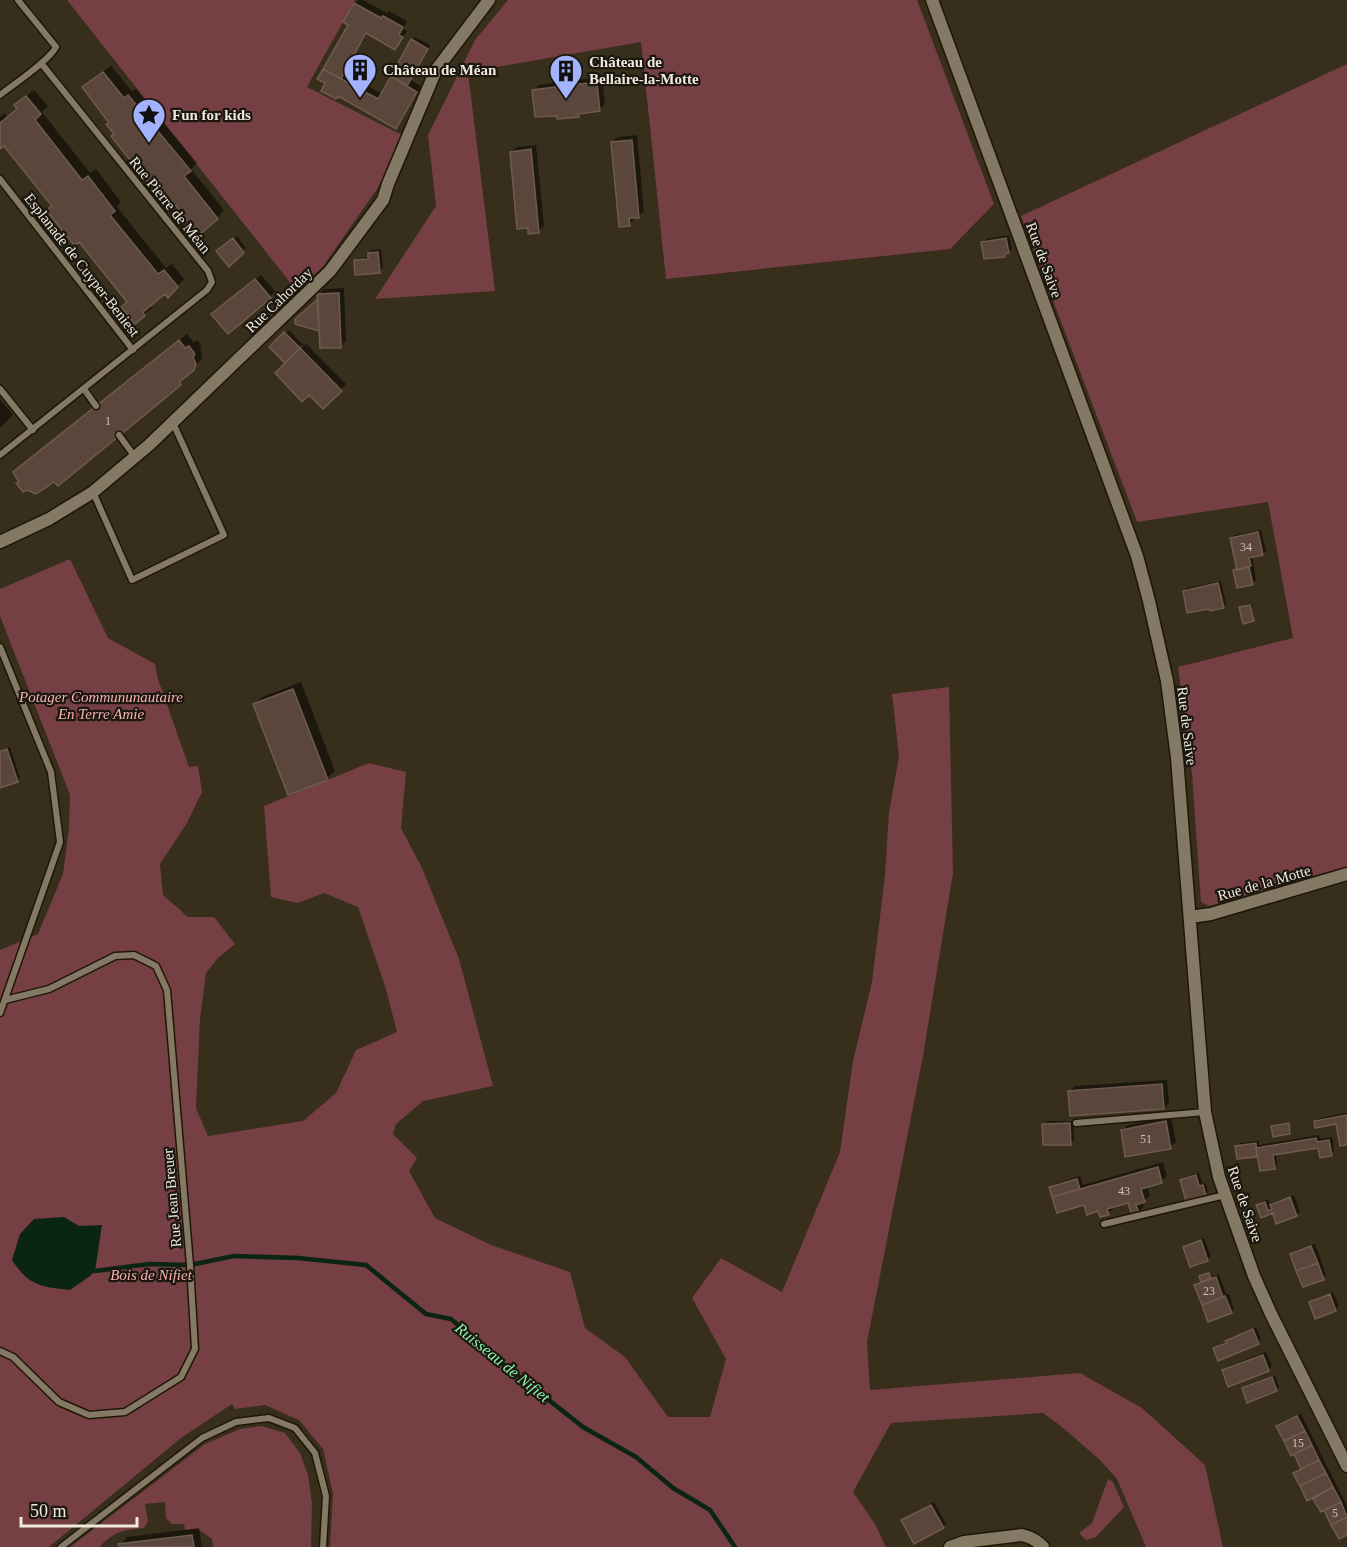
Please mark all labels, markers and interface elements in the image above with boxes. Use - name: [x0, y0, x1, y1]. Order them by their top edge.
- building icon: Château de Méan: [342, 52, 378, 99]
- building icon: Château de Bellaire-la-Motte: [548, 53, 584, 100]
- place label: Château de Bellaire-la-Motte: [589, 54, 699, 87]
- place label: Château de Méan: [383, 62, 497, 78]
- place icon: Fun for kids: [131, 97, 167, 144]
- place label: Fun for kids: [172, 107, 251, 123]
- street label: Rue Pierre de Méan: [126, 154, 214, 257]
- street label: Esplanade de Cuyper-Beniest: [21, 190, 143, 340]
- street label: Rue de Saive: [1023, 220, 1065, 300]
- street label: Rue Cahorday: [242, 264, 316, 336]
- house number: 1: [105, 414, 111, 428]
- house number: 34: [1240, 540, 1252, 554]
- street label: Rue de Saive: [1174, 686, 1200, 767]
- park label: Potager Commununautaire En Terre Amie: [18, 689, 183, 722]
- street label: Rue de la Motte: [1216, 862, 1313, 904]
- house number: 51: [1140, 1132, 1152, 1146]
- street label: Rue Jean Breuer: [160, 1148, 184, 1248]
- street label: Rue de Saive: [1225, 1164, 1266, 1244]
- house number: 43: [1118, 1184, 1130, 1198]
- park label: Bois de Nifiet: [110, 1267, 193, 1283]
- house number: 23: [1203, 1284, 1215, 1298]
- water label: Ruisseau de Nifiet: [451, 1319, 554, 1407]
- house number: 15: [1292, 1436, 1304, 1450]
- scale bar: [21, 1490, 136, 1528]
- text: 50 m: [30, 1501, 67, 1521]
- house number: 5: [1332, 1506, 1338, 1520]

